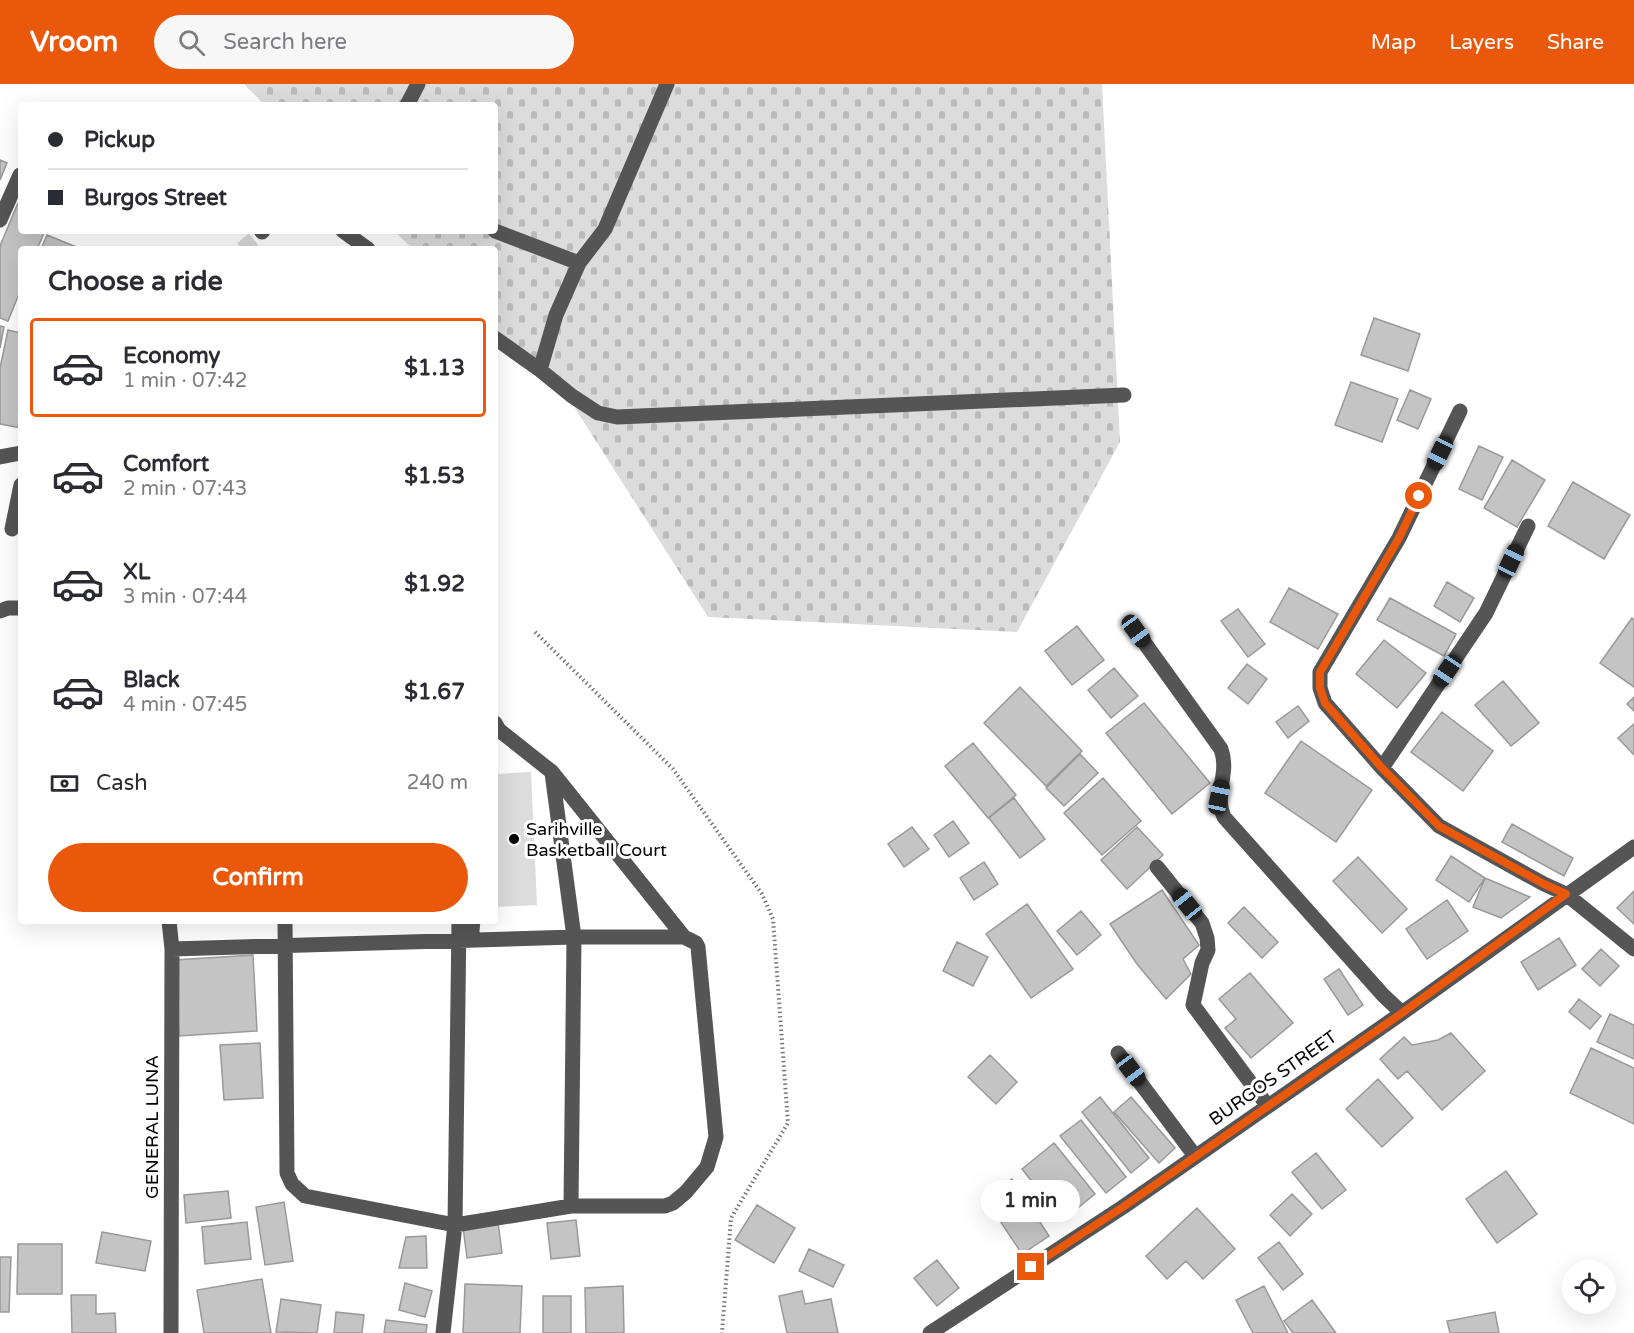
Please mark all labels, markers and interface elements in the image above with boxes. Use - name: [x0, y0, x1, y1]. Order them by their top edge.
- search box: [154, 15, 574, 69]
- text: Vroom: [30, 25, 118, 59]
- icon: search: [175, 26, 208, 59]
- text: Search here: [223, 29, 347, 55]
- text: Map: [1371, 30, 1416, 55]
- text: Layers: [1449, 30, 1514, 55]
- text: Share: [1547, 30, 1604, 55]
- text: Pickup: [84, 127, 155, 153]
- text: Burgos Street: [84, 185, 227, 211]
- text: Choose a ride: [48, 265, 223, 298]
- icon: car: [51, 341, 105, 395]
- text: Economy: [123, 343, 220, 369]
- text: $1.13: [404, 355, 465, 381]
- text: 1 min · 07:42: [123, 369, 247, 393]
- car: [1424, 433, 1456, 473]
- icon: car: [51, 449, 105, 503]
- text: Comfort: [123, 451, 209, 477]
- text: $1.53: [404, 463, 465, 489]
- text: 2 min · 07:43: [123, 477, 247, 501]
- route start: [1405, 482, 1432, 509]
- car: [1495, 541, 1527, 581]
- icon: car: [51, 557, 105, 611]
- text: XL: [123, 559, 150, 585]
- text: $1.92: [404, 571, 465, 597]
- text: 3 min · 07:44: [123, 585, 247, 609]
- car: [1118, 611, 1154, 651]
- car: [1429, 651, 1465, 691]
- icon: car: [51, 665, 105, 719]
- text: Black: [123, 667, 180, 693]
- text: $1.67: [404, 679, 465, 705]
- text: 4 min · 07:45: [123, 693, 247, 717]
- icon: cash: [48, 767, 81, 800]
- text: Cash: [96, 770, 148, 796]
- text: 240 m: [407, 771, 468, 795]
- car: [1206, 778, 1232, 816]
- place label: Sarihville Basketball Court: [526, 818, 667, 861]
- marker: Sarihville Basketball Court: [507, 832, 521, 846]
- button: Confirm: [48, 843, 468, 912]
- car: [1169, 884, 1205, 924]
- street label: BURGOS STREET: [1205, 1026, 1341, 1130]
- car: [1113, 1050, 1149, 1090]
- street label: GENERAL LUNA: [141, 1055, 163, 1199]
- callout: 1 min: [982, 1180, 1080, 1222]
- text: 1 min: [1004, 1189, 1057, 1213]
- route end: [1017, 1253, 1044, 1280]
- map controls: [1562, 1260, 1616, 1314]
- button: locate: [1562, 1260, 1616, 1314]

